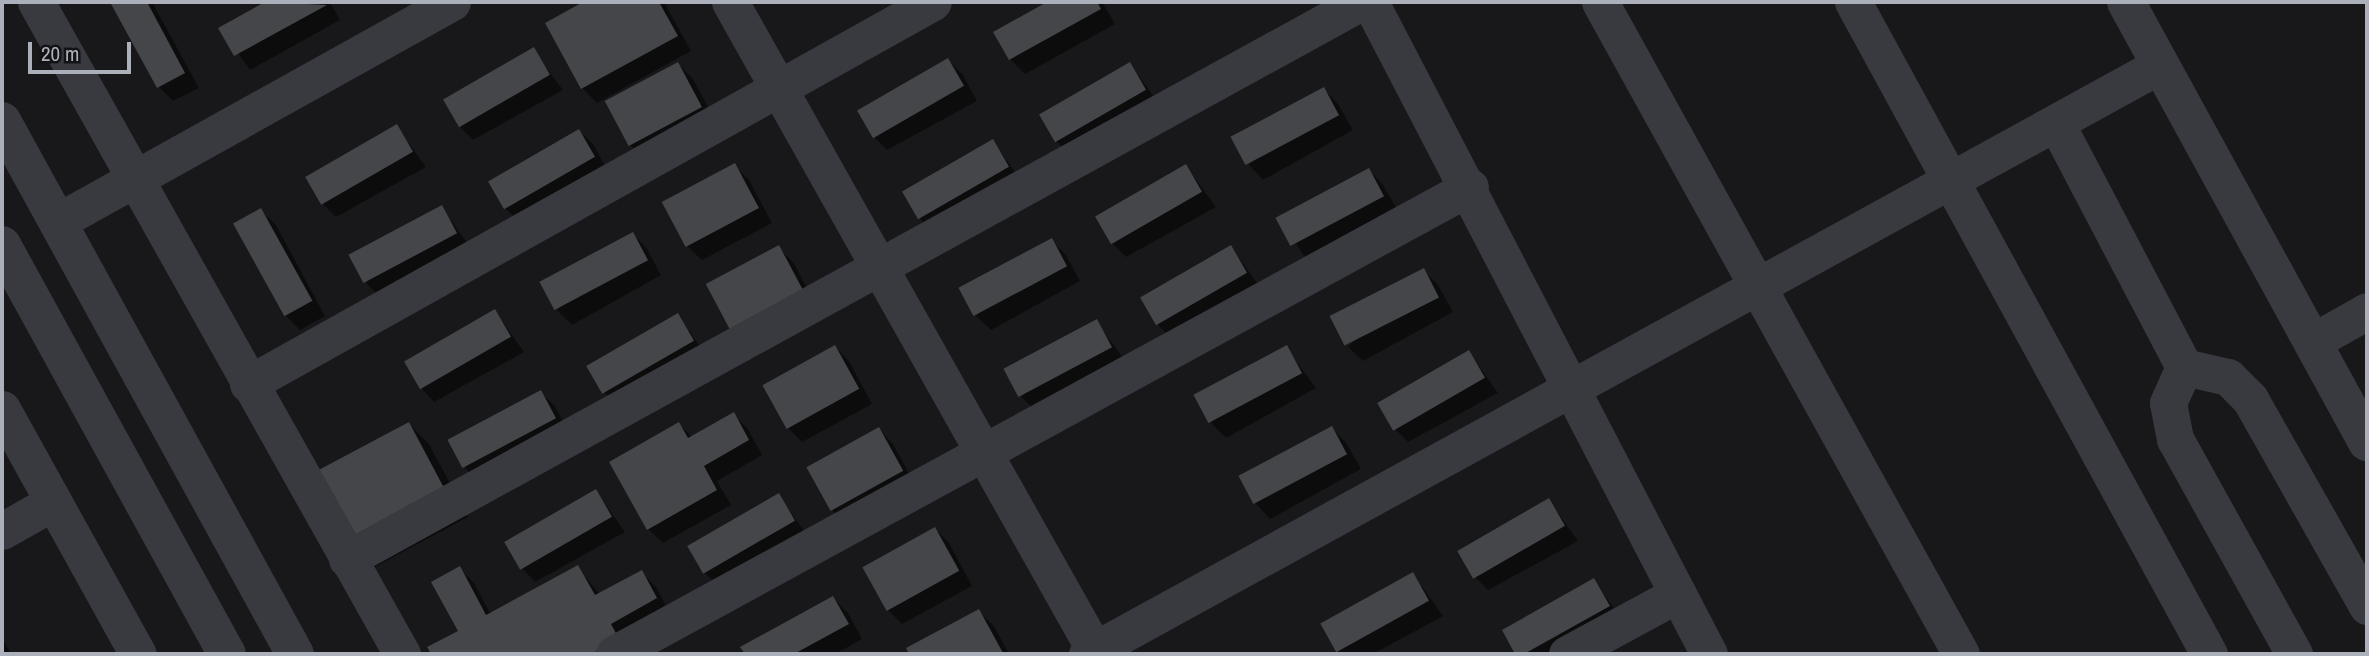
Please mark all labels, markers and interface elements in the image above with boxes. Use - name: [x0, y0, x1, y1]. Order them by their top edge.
- scale bar: [32, 28, 135, 72]
- text: 20 m: [41, 39, 79, 68]

